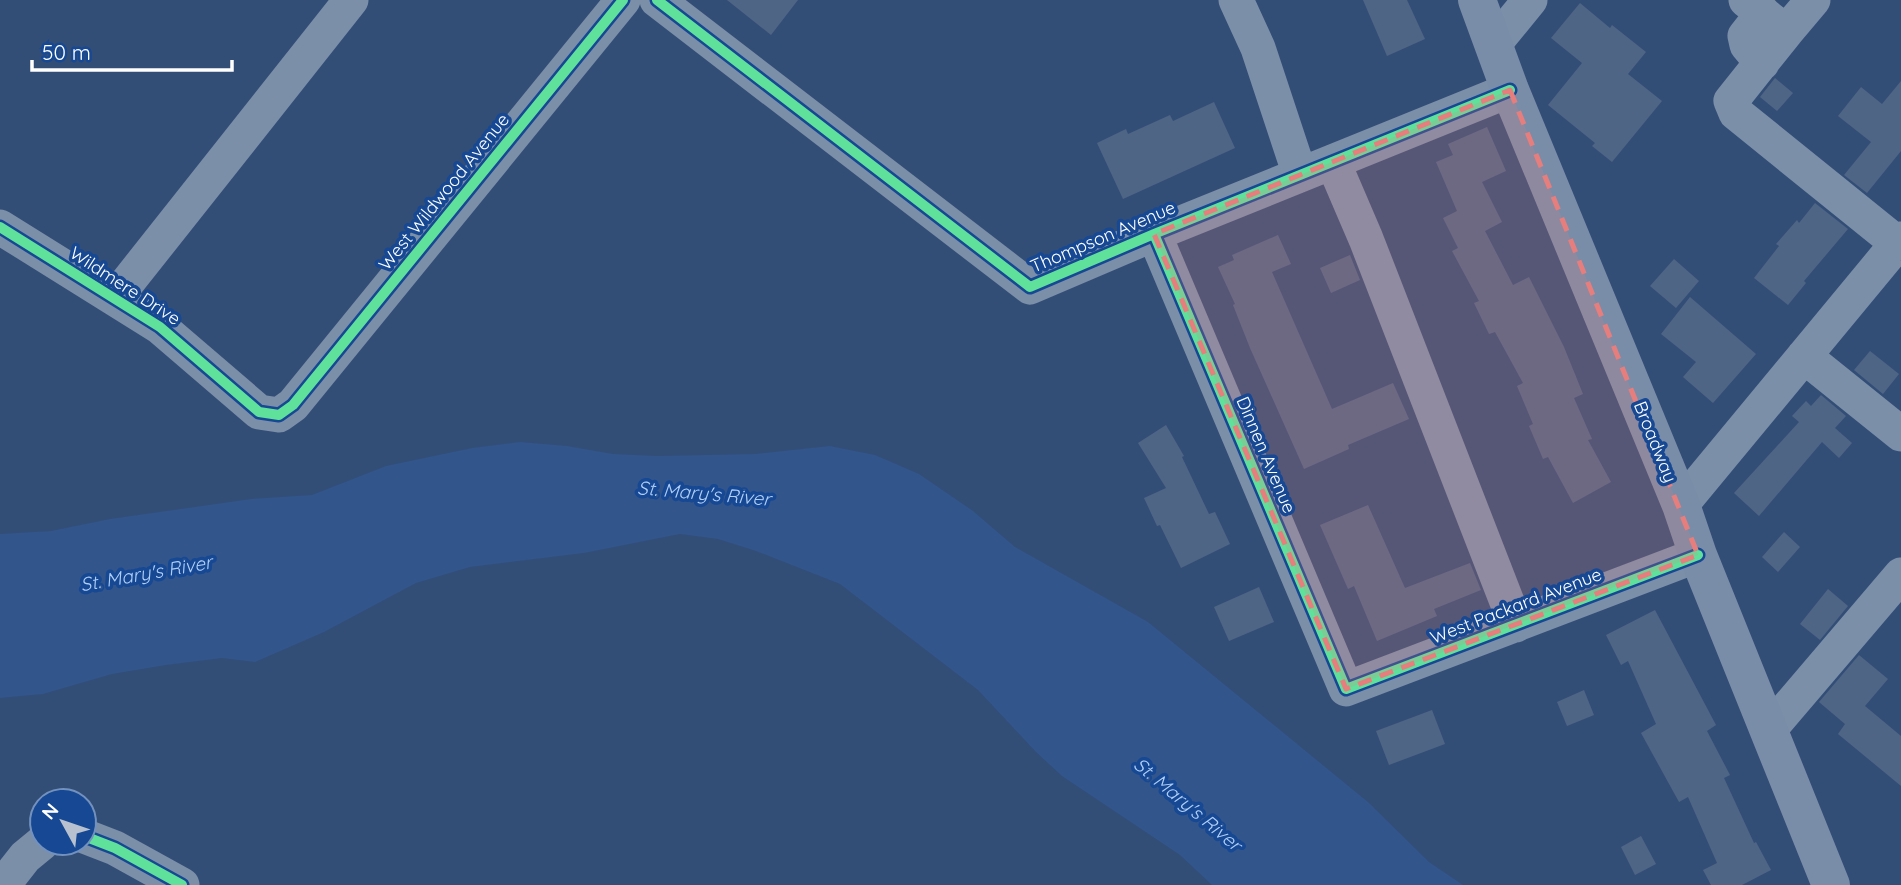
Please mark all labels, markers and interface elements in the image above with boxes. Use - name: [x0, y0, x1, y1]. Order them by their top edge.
- scale bar: [32, 28, 231, 72]
- text: 50 m: [42, 39, 91, 65]
- street label: West Wildwood Avenue: [373, 108, 514, 275]
- street label: Thompson Avenue: [1027, 196, 1179, 278]
- street label: Wildmere Drive: [65, 241, 185, 330]
- street label: Dinnen Avenue: [1232, 393, 1301, 517]
- street label: Broadway: [1629, 398, 1682, 486]
- water label: St. Mary's River: [636, 475, 774, 511]
- water label: St. Mary's River: [78, 549, 217, 596]
- street label: West Packard Avenue: [1427, 562, 1605, 649]
- water label: St. Mary's River: [1129, 752, 1249, 858]
- north arrow: [28, 787, 98, 857]
- text: N: [36, 798, 64, 824]

